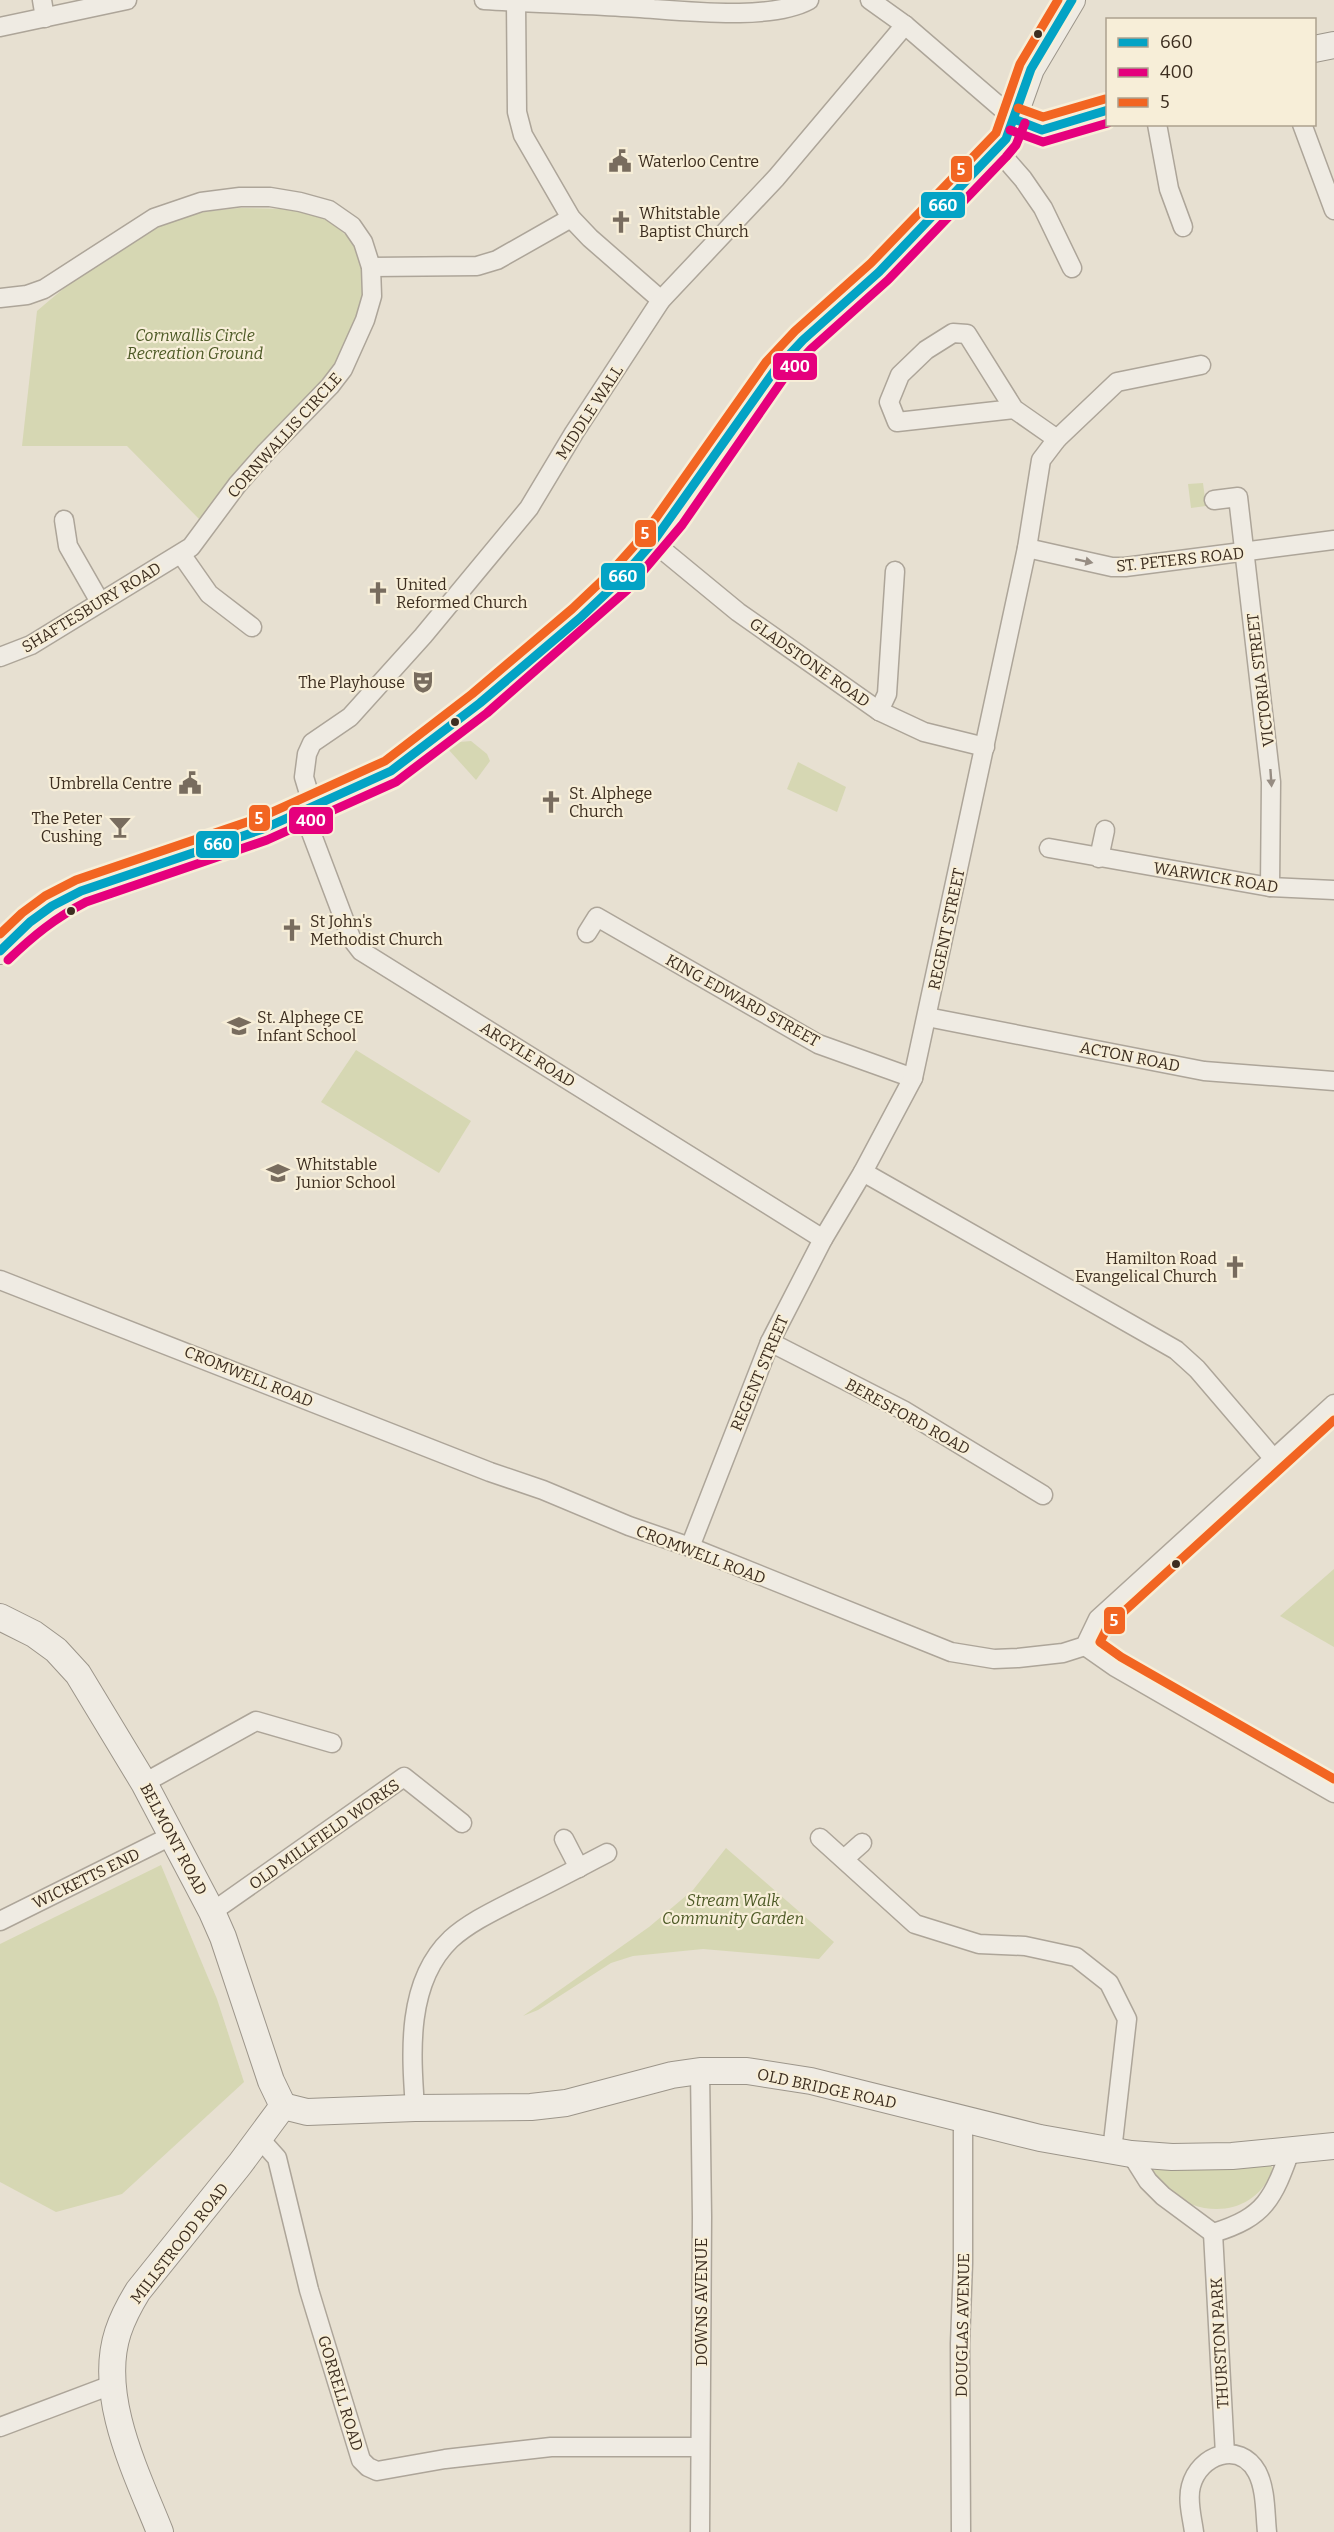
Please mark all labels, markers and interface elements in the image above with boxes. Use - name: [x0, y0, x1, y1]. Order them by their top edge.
- legend: [1106, 18, 1316, 126]
- unlabelled marker: [1032, 28, 1044, 40]
- text: 660: [1160, 31, 1193, 53]
- text: 400: [1160, 61, 1194, 83]
- text: 5: [1160, 91, 1170, 113]
- public building icon: Waterloo Centre: [607, 148, 633, 174]
- place label: Waterloo Centre: [638, 152, 759, 171]
- line badge: 5: [950, 155, 973, 183]
- text: 5: [957, 160, 966, 179]
- line badge: 660: [920, 191, 966, 219]
- text: 660: [928, 196, 958, 215]
- place label: Whitstable Baptist Church: [639, 204, 749, 241]
- church icon: Whitstable Baptist Church: [608, 209, 634, 235]
- park label: Cornwallis Circle Recreation Ground: [127, 326, 263, 363]
- line badge: 400: [772, 352, 818, 381]
- text: 400: [780, 357, 810, 376]
- street label: MIDDLE WALL: [552, 362, 627, 463]
- street label: CORNWALLIS CIRCLE: [223, 369, 346, 502]
- line badge: 5: [634, 519, 657, 548]
- text: 5: [641, 524, 650, 543]
- street label: ST. PETERS ROAD: [1115, 543, 1245, 576]
- one-way arrow: [1075, 556, 1093, 566]
- street label: SHAFTESBURY ROAD: [18, 558, 164, 657]
- line badge: 660: [600, 562, 646, 591]
- text: 660: [608, 567, 638, 586]
- place label: United Reformed Church: [396, 575, 527, 612]
- church icon: United Reformed Church: [365, 580, 391, 606]
- street label: VICTORIA STREET: [1243, 612, 1278, 748]
- street label: GLADSTONE ROAD: [746, 614, 874, 711]
- theatre icon: The Playhouse: [410, 669, 436, 695]
- place label: The Playhouse: [298, 673, 405, 692]
- unlabelled marker: [449, 716, 461, 728]
- one-way arrow: [1266, 768, 1275, 787]
- public building icon: Umbrella Centre: [177, 770, 203, 796]
- place label: Umbrella Centre: [49, 774, 172, 793]
- place label: St. Alphege Church: [569, 784, 652, 821]
- church icon: St. Alphege Church: [538, 789, 564, 815]
- line badge: 5: [248, 804, 271, 832]
- line badge: 400: [288, 806, 334, 835]
- place label: The Peter Cushing: [31, 809, 102, 846]
- text: 5: [255, 809, 264, 828]
- text: 400: [296, 811, 326, 830]
- bar icon: The Peter Cushing: [107, 814, 133, 840]
- line badge: 660: [195, 830, 240, 859]
- text: 660: [203, 835, 233, 854]
- street label: WARWICK ROAD: [1152, 858, 1280, 897]
- street label: REGENT STREET: [924, 867, 969, 992]
- unlabelled marker: [65, 905, 77, 917]
- place label: St John's Methodist Church: [310, 912, 443, 949]
- church icon: St John's Methodist Church: [279, 917, 305, 943]
- street label: KING EDWARD STREET: [663, 950, 823, 1051]
- place label: St. Alphege CE Infant School: [257, 1008, 364, 1045]
- school or university icon: St. Alphege CE Infant School: [226, 1013, 252, 1039]
- street label: ARGYLE ROAD: [477, 1018, 579, 1091]
- street label: ACTON ROAD: [1078, 1037, 1182, 1076]
- place label: Whitstable Junior School: [295, 1155, 396, 1192]
- school or university icon: Whitstable Junior School: [265, 1160, 291, 1186]
- place label: Hamilton Road Evangelical Church: [1075, 1249, 1218, 1286]
- church icon: Hamilton Road Evangelical Church: [1222, 1254, 1248, 1280]
- street label: REGENT STREET: [727, 1312, 792, 1434]
- street label: CROMWELL ROAD: [182, 1342, 316, 1411]
- street label: BERESFORD ROAD: [842, 1374, 973, 1459]
- street label: CROMWELL ROAD: [633, 1521, 768, 1588]
- unlabelled marker: [1170, 1558, 1182, 1570]
- line badge: 5: [1103, 1606, 1126, 1635]
- text: 5: [1110, 1611, 1119, 1630]
- street label: OLD MILLFIELD WORKS: [245, 1775, 403, 1894]
- street label: BELMONT ROAD: [136, 1780, 211, 1898]
- street label: WICKETTS END: [30, 1844, 143, 1913]
- park label: Stream Walk Community Garden: [662, 1891, 804, 1928]
- street label: OLD BRIDGE ROAD: [755, 2064, 898, 2113]
- street label: MILLSTROOD ROAD: [126, 2179, 232, 2307]
- street label: DOWNS AVENUE: [692, 2238, 711, 2366]
- street label: DOUGLAS AVENUE: [952, 2253, 973, 2397]
- street label: THURSTON PARK: [1207, 2276, 1232, 2409]
- street label: GORRELL ROAD: [314, 2333, 367, 2453]

